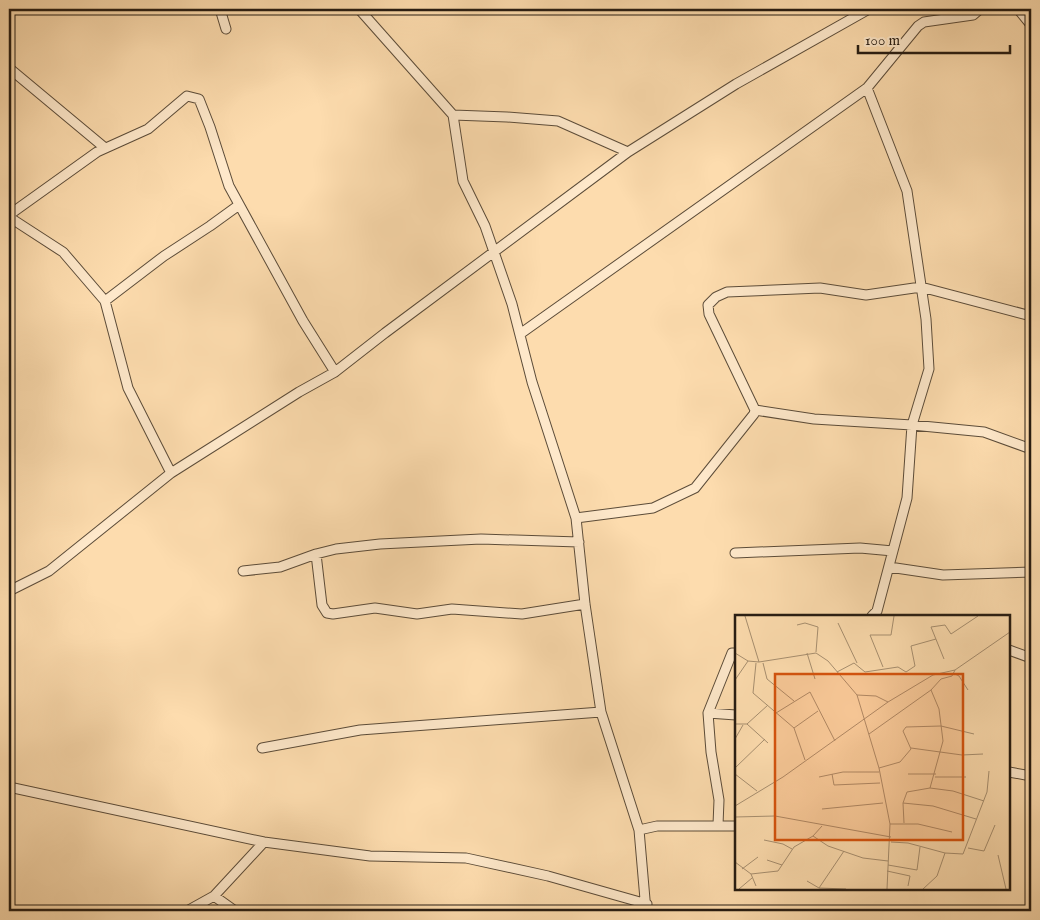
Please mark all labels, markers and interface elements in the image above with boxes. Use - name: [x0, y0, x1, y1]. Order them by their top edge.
- scale bar: [858, 22, 1010, 54]
- text: 100 m: [865, 31, 901, 50]
- inset map: [735, 615, 1010, 890]

